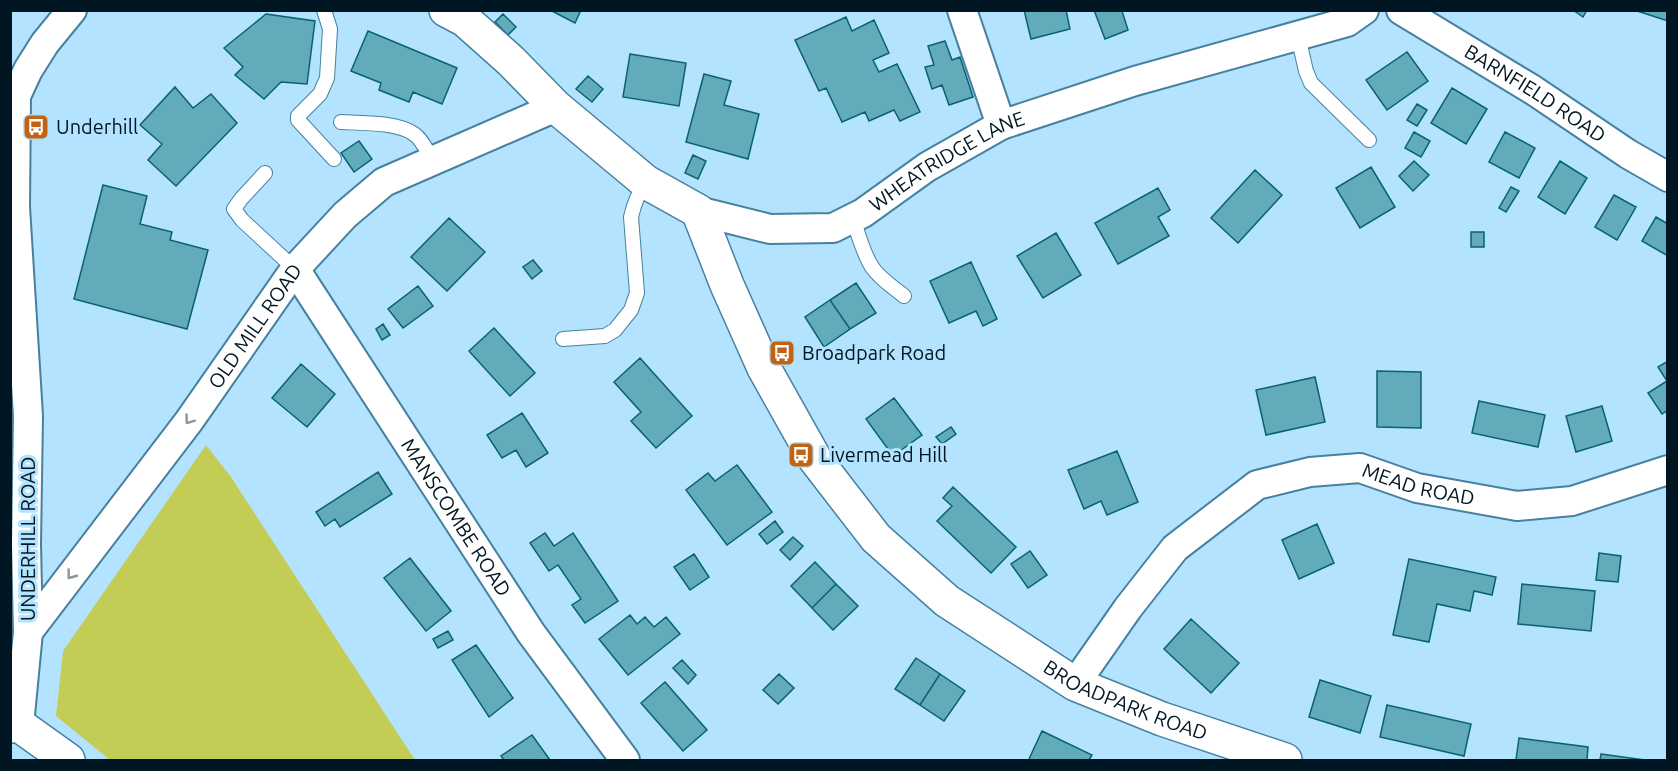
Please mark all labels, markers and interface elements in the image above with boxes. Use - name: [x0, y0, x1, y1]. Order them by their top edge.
- street label: BARNFIELD ROAD: [1461, 39, 1610, 147]
- street label: WHEATRIDGE LANE: [865, 106, 1027, 216]
- bus stop icon: Underhill: [21, 112, 51, 142]
- place label: Underhill: [56, 115, 138, 138]
- street label: OLD MILL ROAD: [203, 259, 306, 393]
- bus stop icon: Broadpark Road: [767, 338, 797, 368]
- place label: Broadpark Road: [802, 341, 946, 364]
- one-way arrow: [185, 413, 196, 424]
- street label: MANSCOMBE ROAD: [397, 434, 516, 600]
- bus stop icon: Livermead Hill: [786, 440, 816, 470]
- place label: Livermead Hill: [820, 443, 947, 466]
- street label: UNDERHILL ROAD: [16, 457, 39, 621]
- street label: MEAD ROAD: [1359, 458, 1477, 509]
- one-way arrow: [67, 568, 78, 579]
- street label: BROADPARK ROAD: [1040, 655, 1210, 744]

